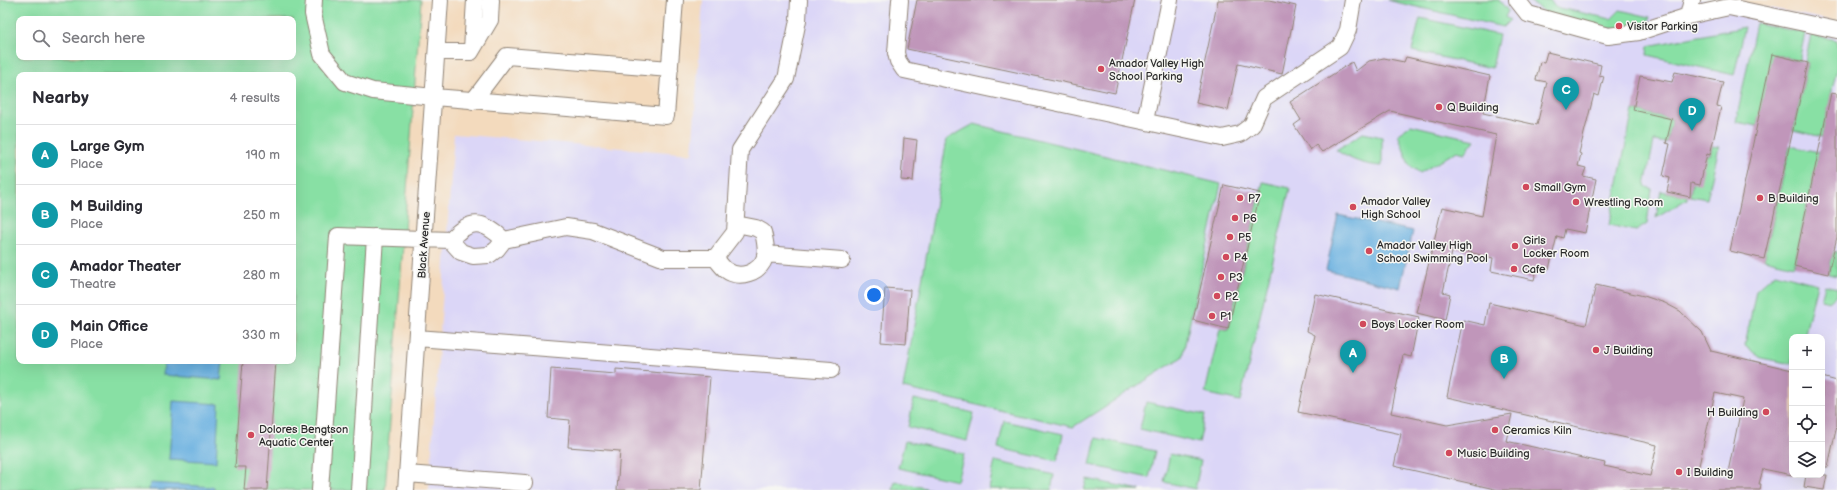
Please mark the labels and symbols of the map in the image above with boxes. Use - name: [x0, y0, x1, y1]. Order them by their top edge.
- place label: Visitor Parking: [1627, 20, 1698, 33]
- marker: Visitor Parking: [1614, 21, 1624, 31]
- place label: Amador Valley High School Parking: [1109, 57, 1204, 83]
- marker: Amador Valley High School Parking: [1096, 64, 1106, 74]
- pin: C: [1553, 77, 1579, 110]
- pin: D: [1679, 98, 1705, 131]
- place label: Q Building: [1447, 101, 1499, 114]
- marker: Q Building: [1434, 102, 1444, 112]
- place label: Small Gym: [1534, 181, 1586, 194]
- marker: Small Gym: [1521, 182, 1531, 192]
- place label: P7: [1248, 192, 1261, 205]
- place label: B Building: [1768, 192, 1819, 205]
- marker: P7: [1235, 193, 1245, 203]
- marker: B Building: [1755, 193, 1765, 203]
- place label: Amador Valley High School: [1361, 195, 1431, 221]
- place label: Wrestling Room: [1584, 196, 1663, 209]
- marker: Wrestling Room: [1571, 197, 1581, 207]
- marker: Amador Valley High School: [1348, 202, 1358, 212]
- street label: Black Avenue: [415, 211, 433, 279]
- place label: P6: [1243, 212, 1257, 225]
- marker: P6: [1230, 213, 1240, 223]
- place label: P5: [1238, 231, 1251, 244]
- marker: P5: [1225, 232, 1235, 242]
- place label: Girls Locker Room: [1523, 234, 1589, 260]
- place label: Amador Valley High School Swimming Pool: [1377, 239, 1488, 265]
- marker: Girls Locker Room: [1510, 241, 1520, 251]
- marker: Amador Valley High School Swimming Pool: [1364, 246, 1374, 256]
- place label: P4: [1234, 251, 1248, 264]
- marker: P4: [1221, 252, 1231, 262]
- place label: Cafe: [1522, 263, 1546, 276]
- marker: Cafe: [1509, 264, 1519, 274]
- place label: P3: [1229, 271, 1243, 284]
- marker: P3: [1216, 272, 1226, 282]
- your location: [864, 285, 884, 305]
- place label: P2: [1225, 290, 1239, 303]
- marker: P2: [1212, 291, 1222, 301]
- place label: P1: [1220, 310, 1231, 323]
- marker: P1: [1207, 311, 1217, 321]
- place label: Boys Locker Room: [1371, 318, 1464, 331]
- marker: Boys Locker Room: [1358, 319, 1368, 329]
- pin: A: [1340, 340, 1366, 373]
- place label: J Building: [1604, 344, 1653, 357]
- marker: J Building: [1591, 345, 1601, 355]
- pin: B: [1491, 346, 1517, 379]
- place label: H Building: [1707, 406, 1758, 419]
- marker: H Building: [1761, 407, 1771, 417]
- place label: Dolores Bengtson Aquatic Center: [259, 423, 348, 449]
- place label: Ceramics Kiln: [1503, 424, 1572, 437]
- marker: Ceramics Kiln: [1490, 425, 1500, 435]
- marker: Dolores Bengtson Aquatic Center: [246, 430, 256, 440]
- place label: Music Building: [1457, 447, 1530, 460]
- marker: Music Building: [1444, 448, 1454, 458]
- place label: I Building: [1687, 466, 1733, 479]
- marker: I Building: [1674, 467, 1684, 477]

